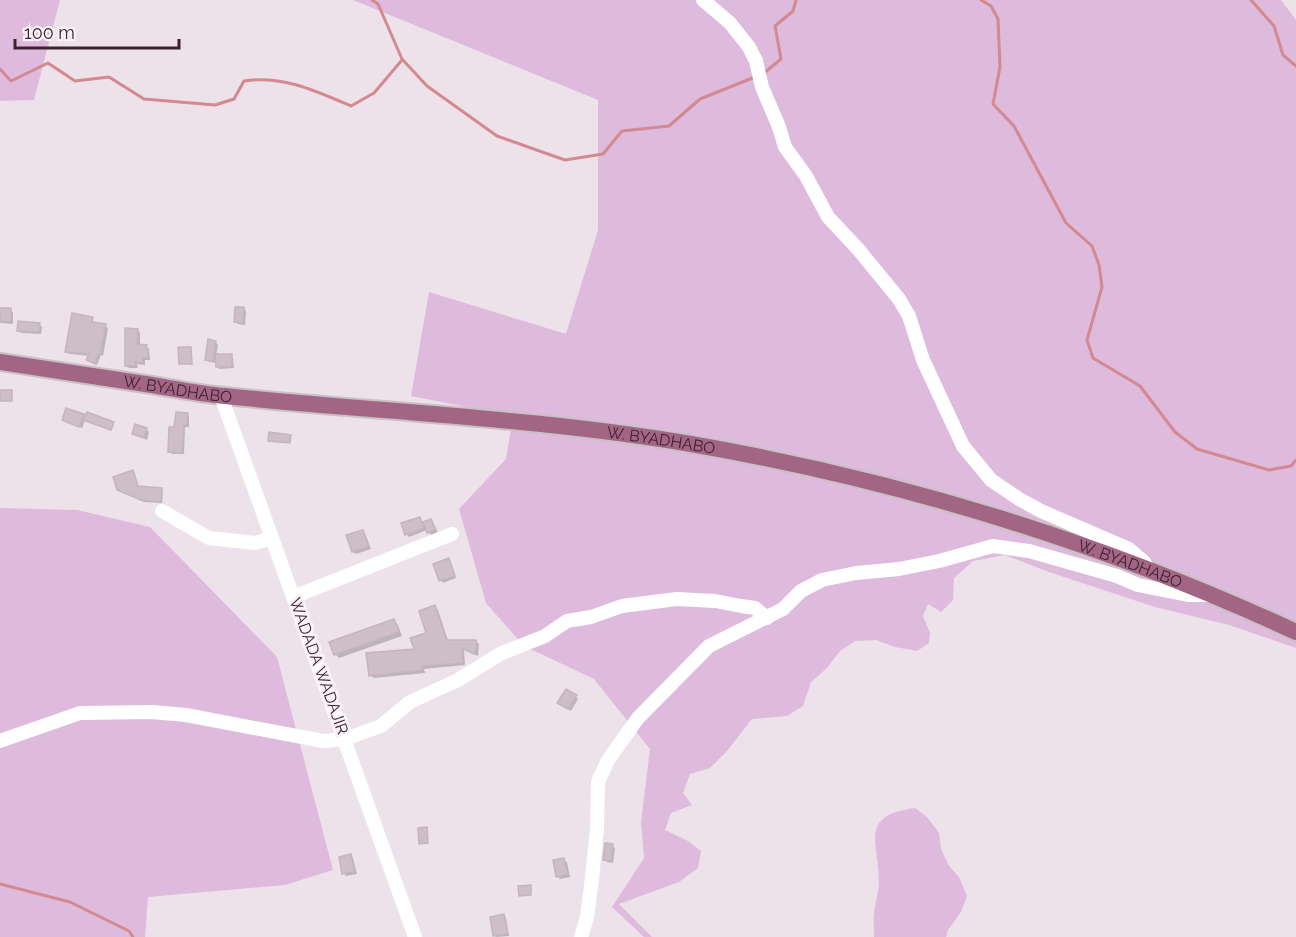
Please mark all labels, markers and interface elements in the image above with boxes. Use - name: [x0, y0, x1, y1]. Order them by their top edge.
- scale bar: [15, 12, 178, 50]
- text: 100 m: [24, 22, 75, 43]
- street label: W. BYADHABO: [122, 371, 233, 406]
- street label: W. BYADHABO: [606, 422, 717, 458]
- street label: W. BYADHABO: [1076, 535, 1185, 591]
- street label: WADADA WADAJIR: [285, 595, 353, 737]

